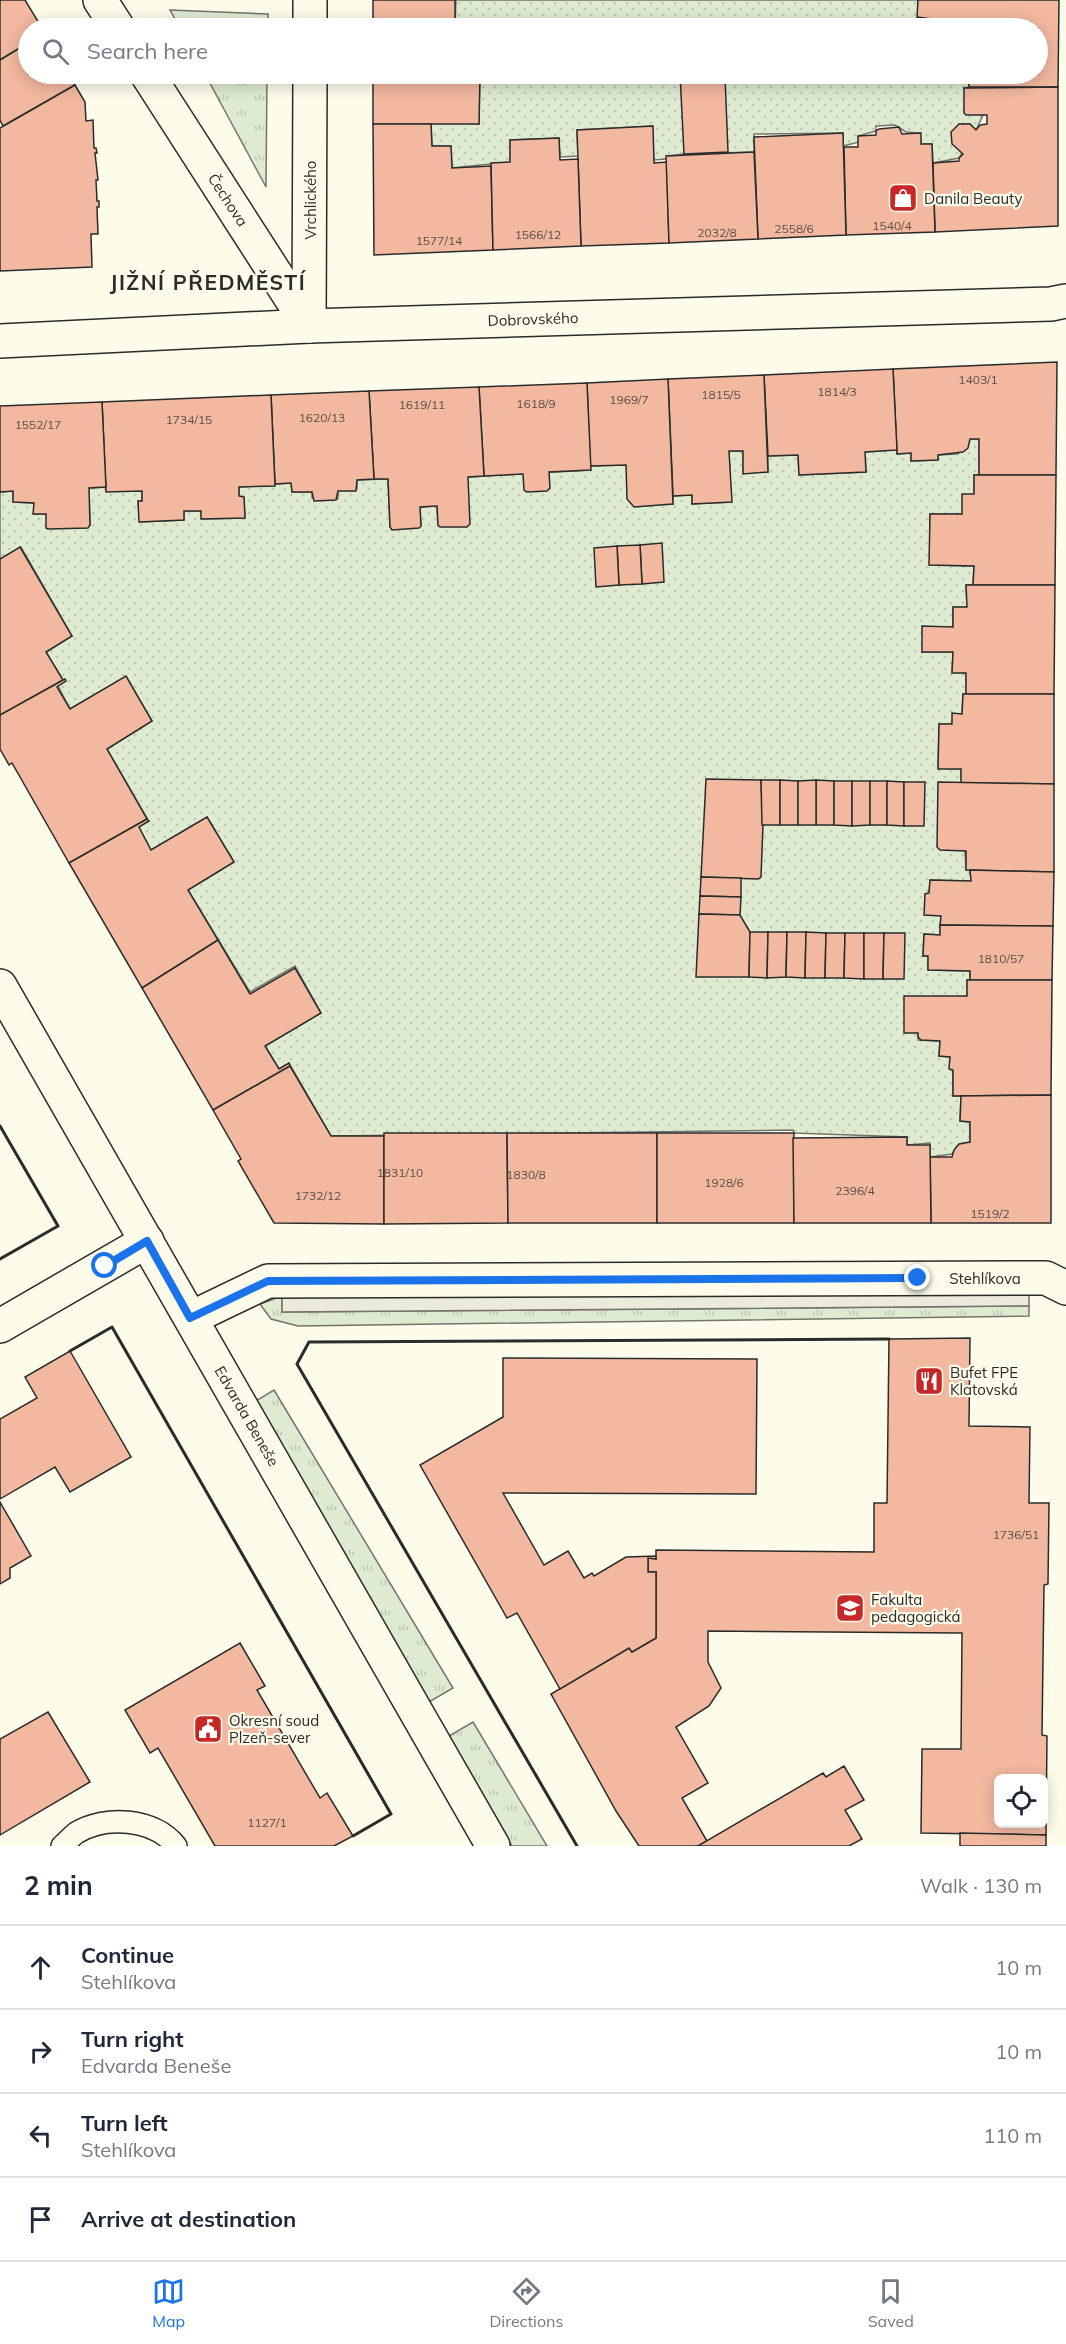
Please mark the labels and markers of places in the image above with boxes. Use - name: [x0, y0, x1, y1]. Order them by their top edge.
- shop icon: Danila Beauty: [887, 182, 919, 214]
- place label: Danila Beauty: [924, 189, 1022, 208]
- place label: Bufet FPE Klatovská: [950, 1363, 1018, 1399]
- restaurant icon: Bufet FPE Klatovská: [913, 1365, 945, 1397]
- place label: Fakulta pedagogická: [871, 1590, 961, 1626]
- school or university icon: Fakulta pedagogická: [834, 1592, 866, 1624]
- place label: Okresní soud Plzeň-sever: [229, 1711, 319, 1747]
- public building icon: Okresní soud Plzeň-sever: [192, 1713, 224, 1745]

